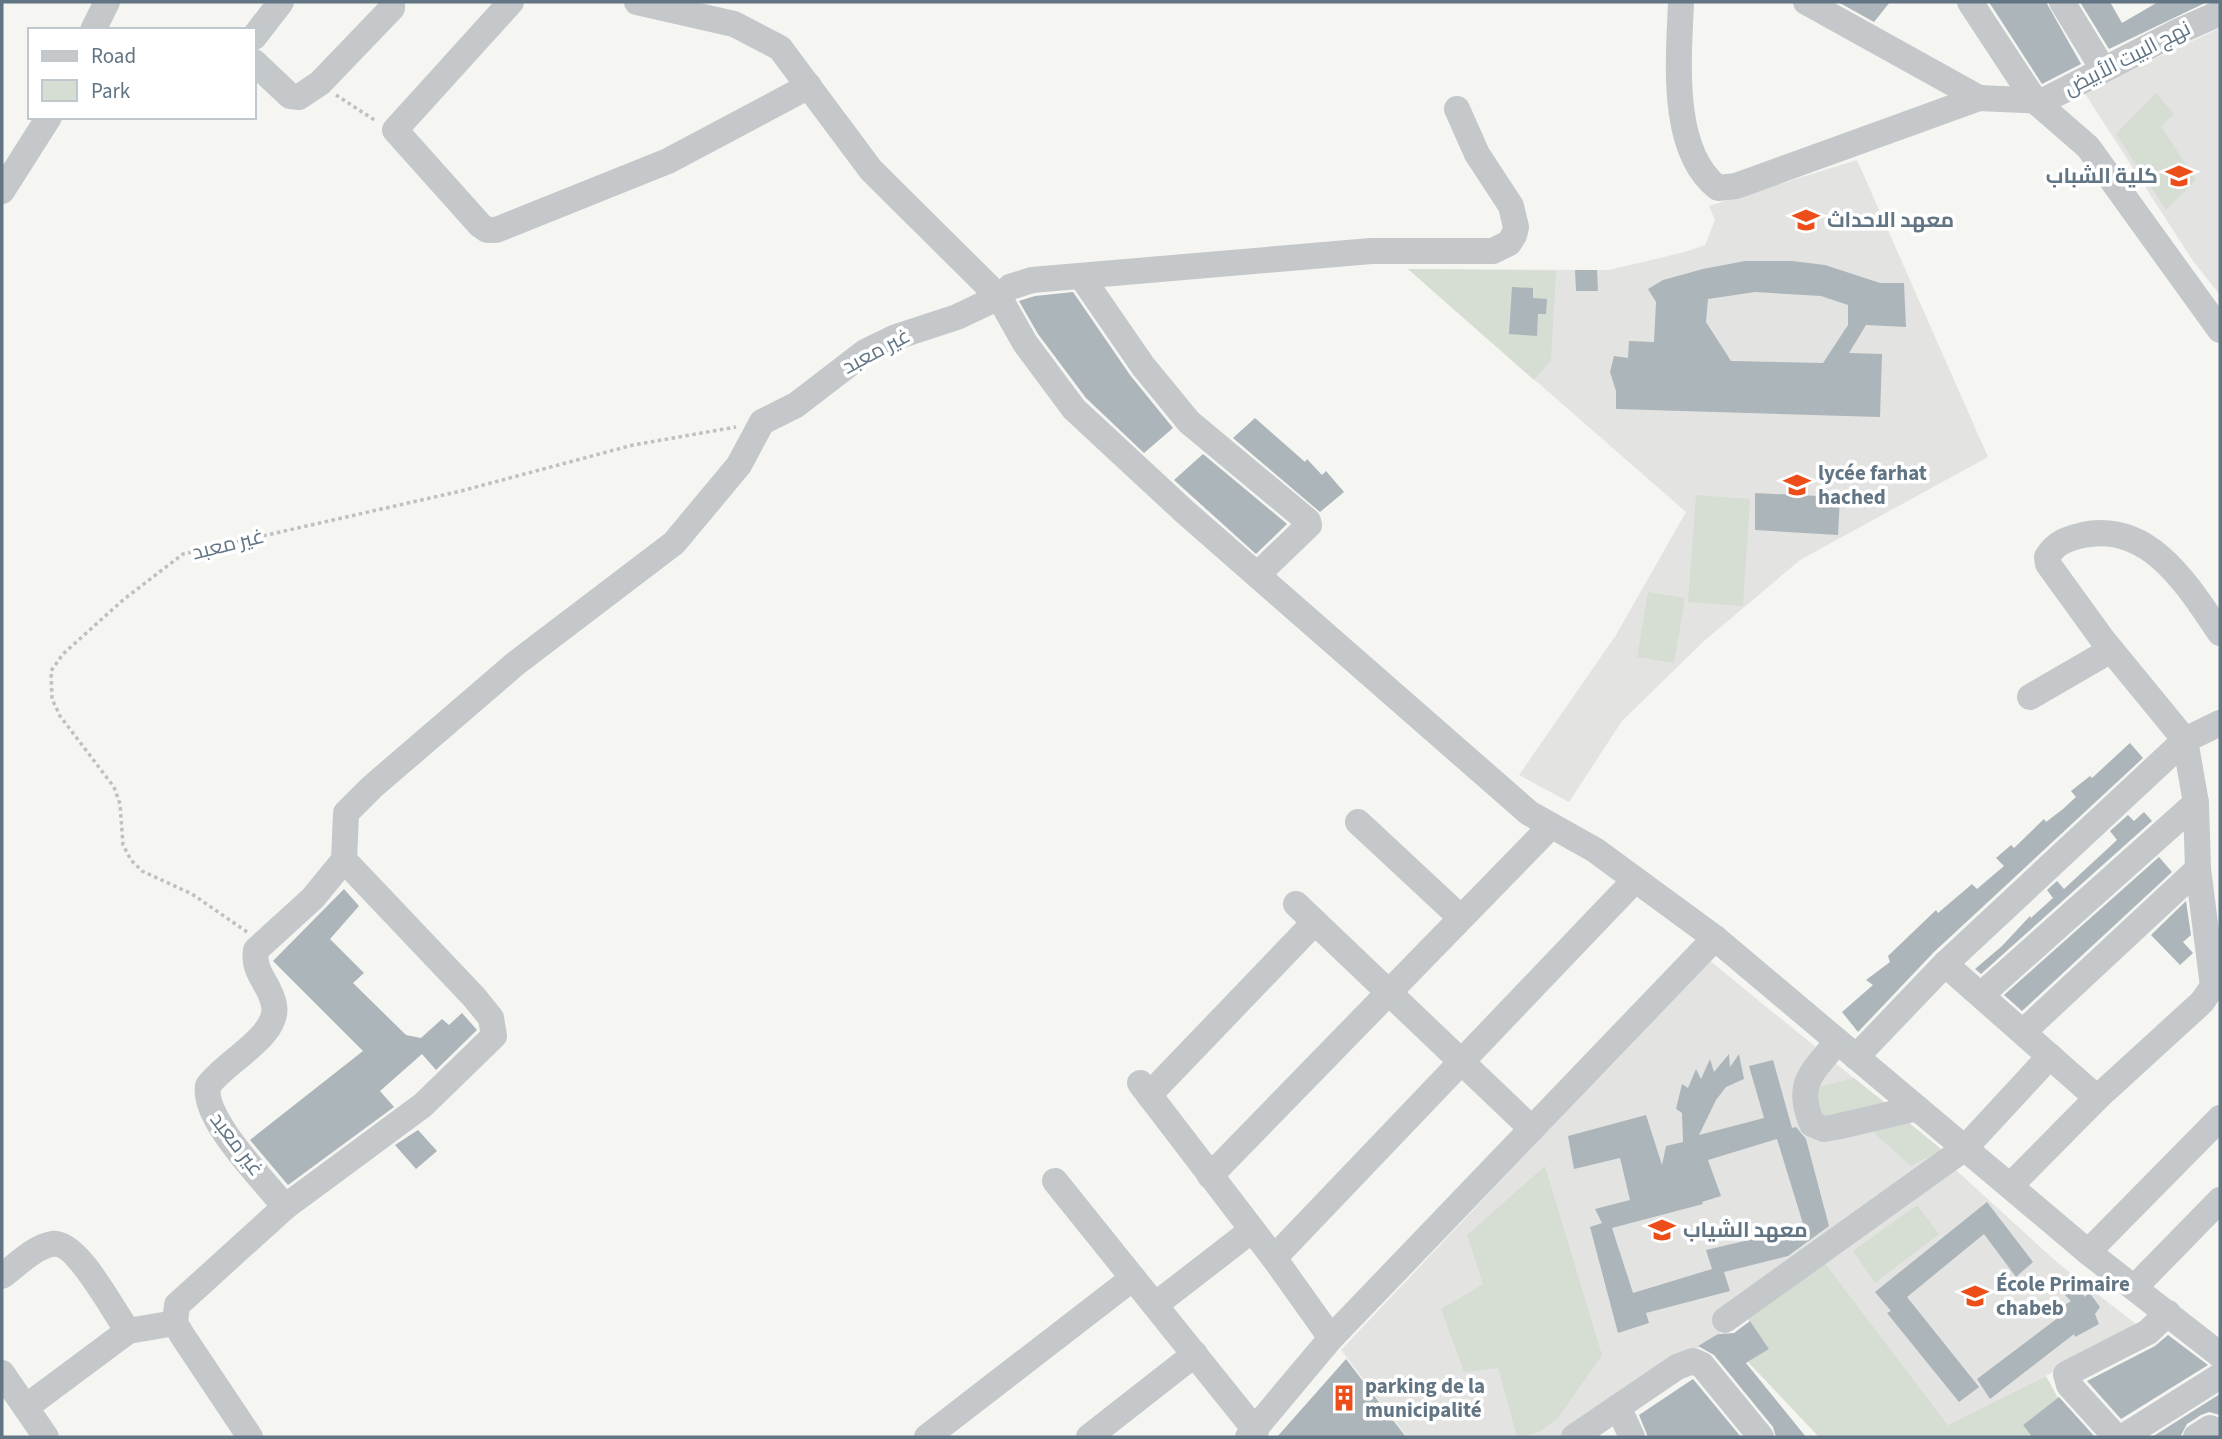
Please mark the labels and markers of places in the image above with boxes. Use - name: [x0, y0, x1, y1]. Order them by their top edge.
- place label: كلية الشباب: [2046, 161, 2158, 191]
- school or university icon: كلية الشباب: [2164, 161, 2194, 191]
- school or university icon: معهد الاحداث: [1791, 205, 1821, 235]
- place label: معهد الاحداث: [1827, 205, 1954, 235]
- place label: lycée farhat hached: [1818, 458, 1927, 512]
- school or university icon: lycée farhat hached: [1782, 470, 1812, 500]
- school or university icon: معهد الشياب: [1647, 1215, 1677, 1245]
- place label: معهد الشياب: [1683, 1215, 1808, 1245]
- place label: École Primaire chabeb: [1996, 1269, 2130, 1323]
- school or university icon: École Primaire chabeb: [1960, 1281, 1990, 1311]
- place label: parking de la municipalité: [1365, 1371, 1485, 1425]
- building icon: parking de la municipalité: [1329, 1383, 1359, 1413]

